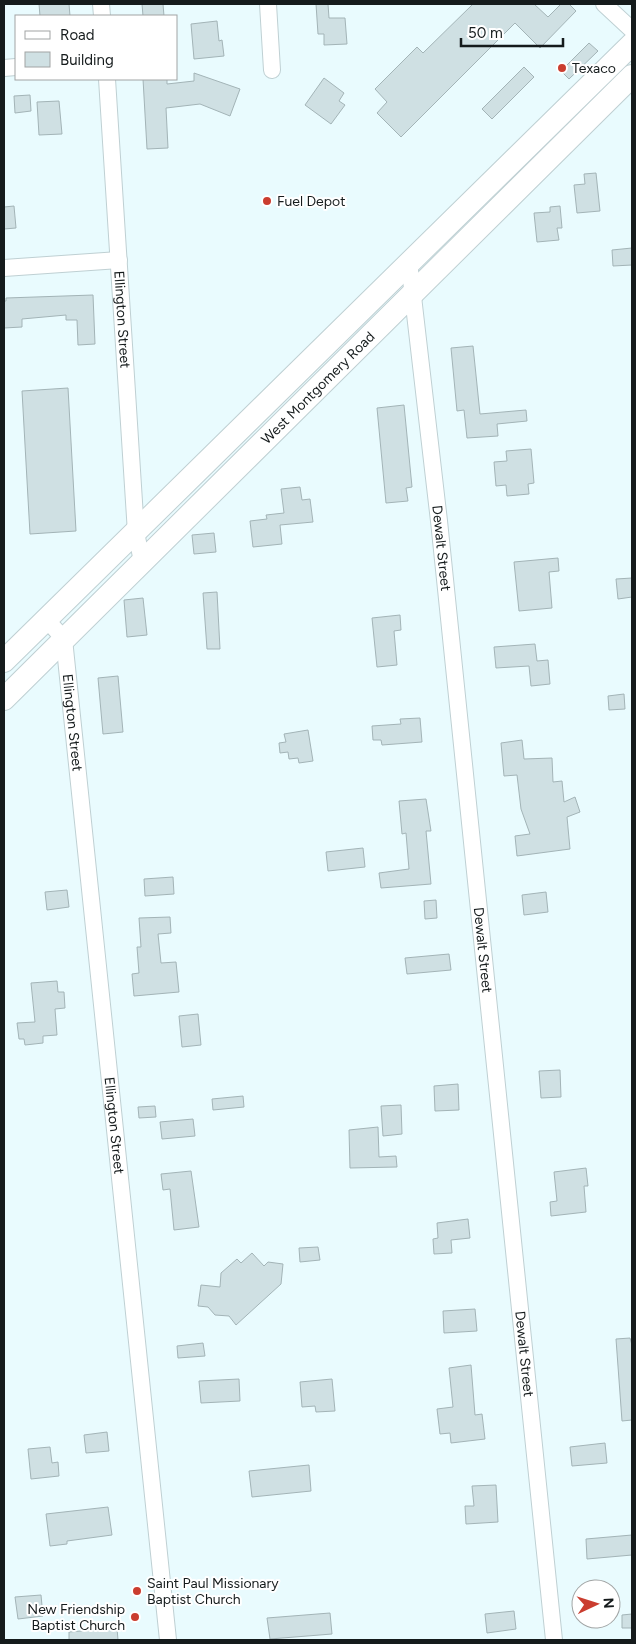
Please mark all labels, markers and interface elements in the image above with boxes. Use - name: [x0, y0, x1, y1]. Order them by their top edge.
- legend: [15, 15, 178, 80]
- scale bar: [461, 15, 564, 47]
- text: 50 m: [468, 24, 503, 42]
- text: Road: [60, 26, 95, 44]
- text: Building: [60, 51, 114, 69]
- place label: Texaco: [572, 60, 616, 77]
- marker: Texaco: [556, 62, 568, 74]
- place label: Fuel Depot: [277, 193, 345, 210]
- marker: Fuel Depot: [261, 195, 273, 207]
- street label: Ellington Street: [110, 270, 133, 369]
- street label: West Montgomery Road: [258, 328, 378, 448]
- street label: Dewalt Street: [428, 504, 454, 592]
- street label: Ellington Street: [59, 673, 86, 772]
- street label: Dewalt Street: [470, 906, 495, 994]
- street label: Ellington Street: [101, 1076, 128, 1175]
- street label: Dewalt Street: [511, 1310, 537, 1398]
- place label: Saint Paul Missionary Baptist Church: [147, 1575, 279, 1608]
- north arrow: [571, 1579, 621, 1629]
- marker: Saint Paul Missionary Baptist Church: [131, 1585, 143, 1597]
- text: N: [600, 1597, 617, 1609]
- place label: New Friendship Baptist Church: [27, 1601, 125, 1634]
- marker: New Friendship Baptist Church: [129, 1611, 141, 1623]

